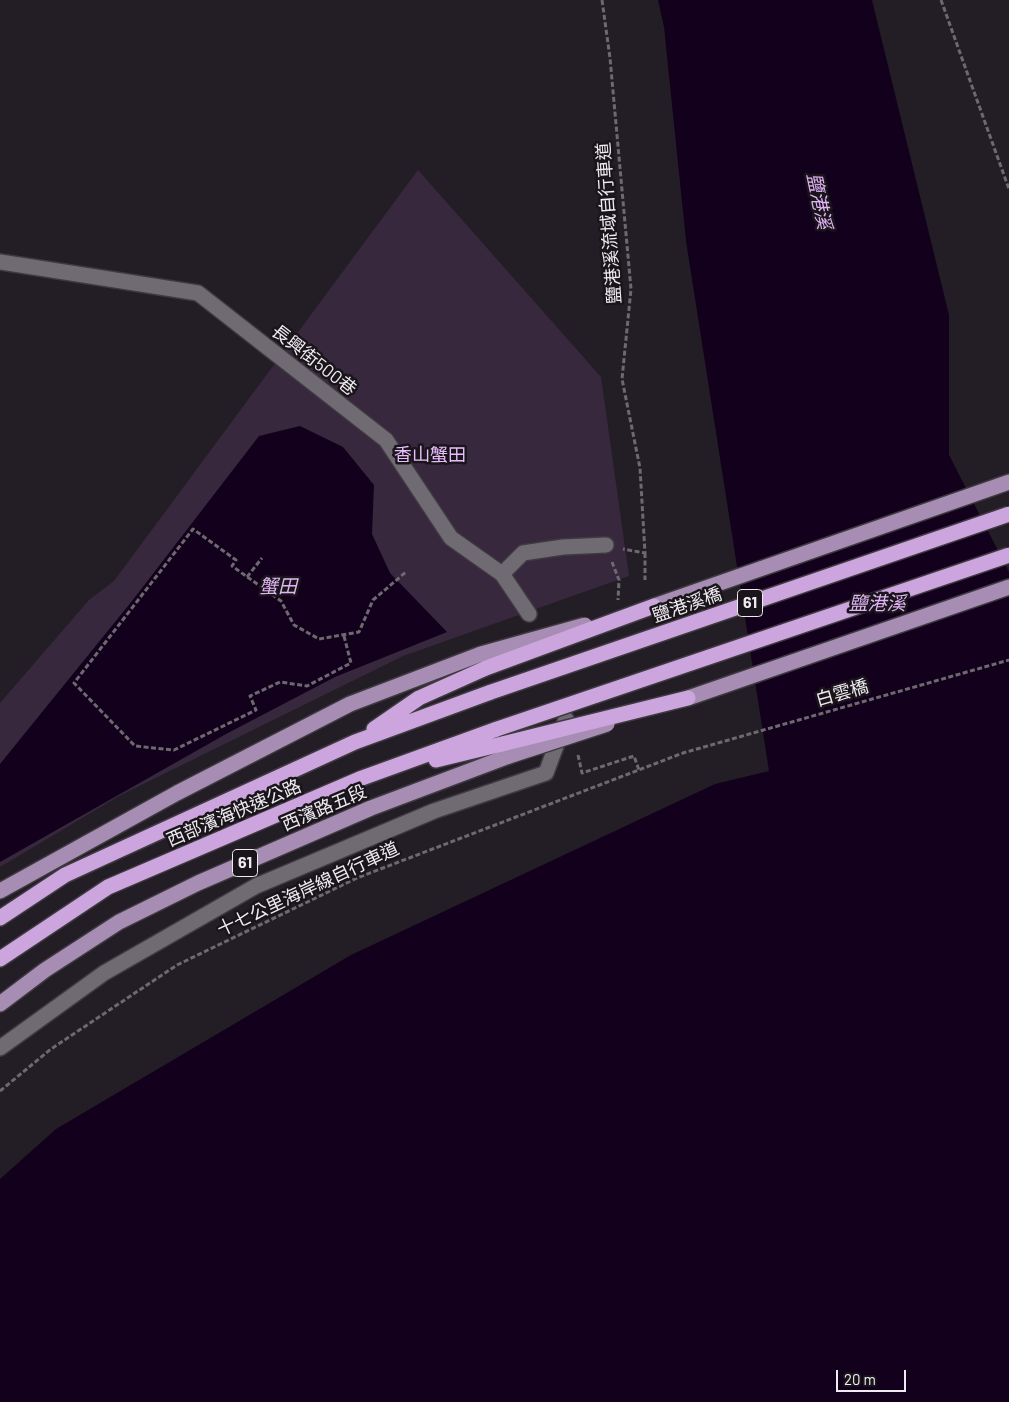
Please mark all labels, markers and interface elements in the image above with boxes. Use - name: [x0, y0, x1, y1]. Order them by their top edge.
- street label: 鹽港溪流域自行車道: [593, 141, 625, 305]
- water label: 鹽港溪: [802, 171, 836, 231]
- street label: 長興街500巷: [267, 320, 361, 400]
- park label: 香山蟹田: [394, 444, 466, 466]
- water label: 蟹田: [259, 576, 297, 598]
- street label: 鹽港溪橋: [649, 583, 725, 627]
- road number: 61: [738, 590, 762, 616]
- water label: 鹽港溪: [849, 593, 905, 615]
- street label: 白雲橋: [813, 675, 871, 711]
- street label: 西部濱海快速公路: [164, 775, 304, 851]
- street label: 西濱路五段: [278, 780, 370, 836]
- street label: 十七公里海岸線自行車道: [214, 837, 402, 941]
- road number: 61: [232, 850, 258, 876]
- scale bar: [839, 1360, 909, 1392]
- text: 20 m: [844, 1370, 876, 1388]

